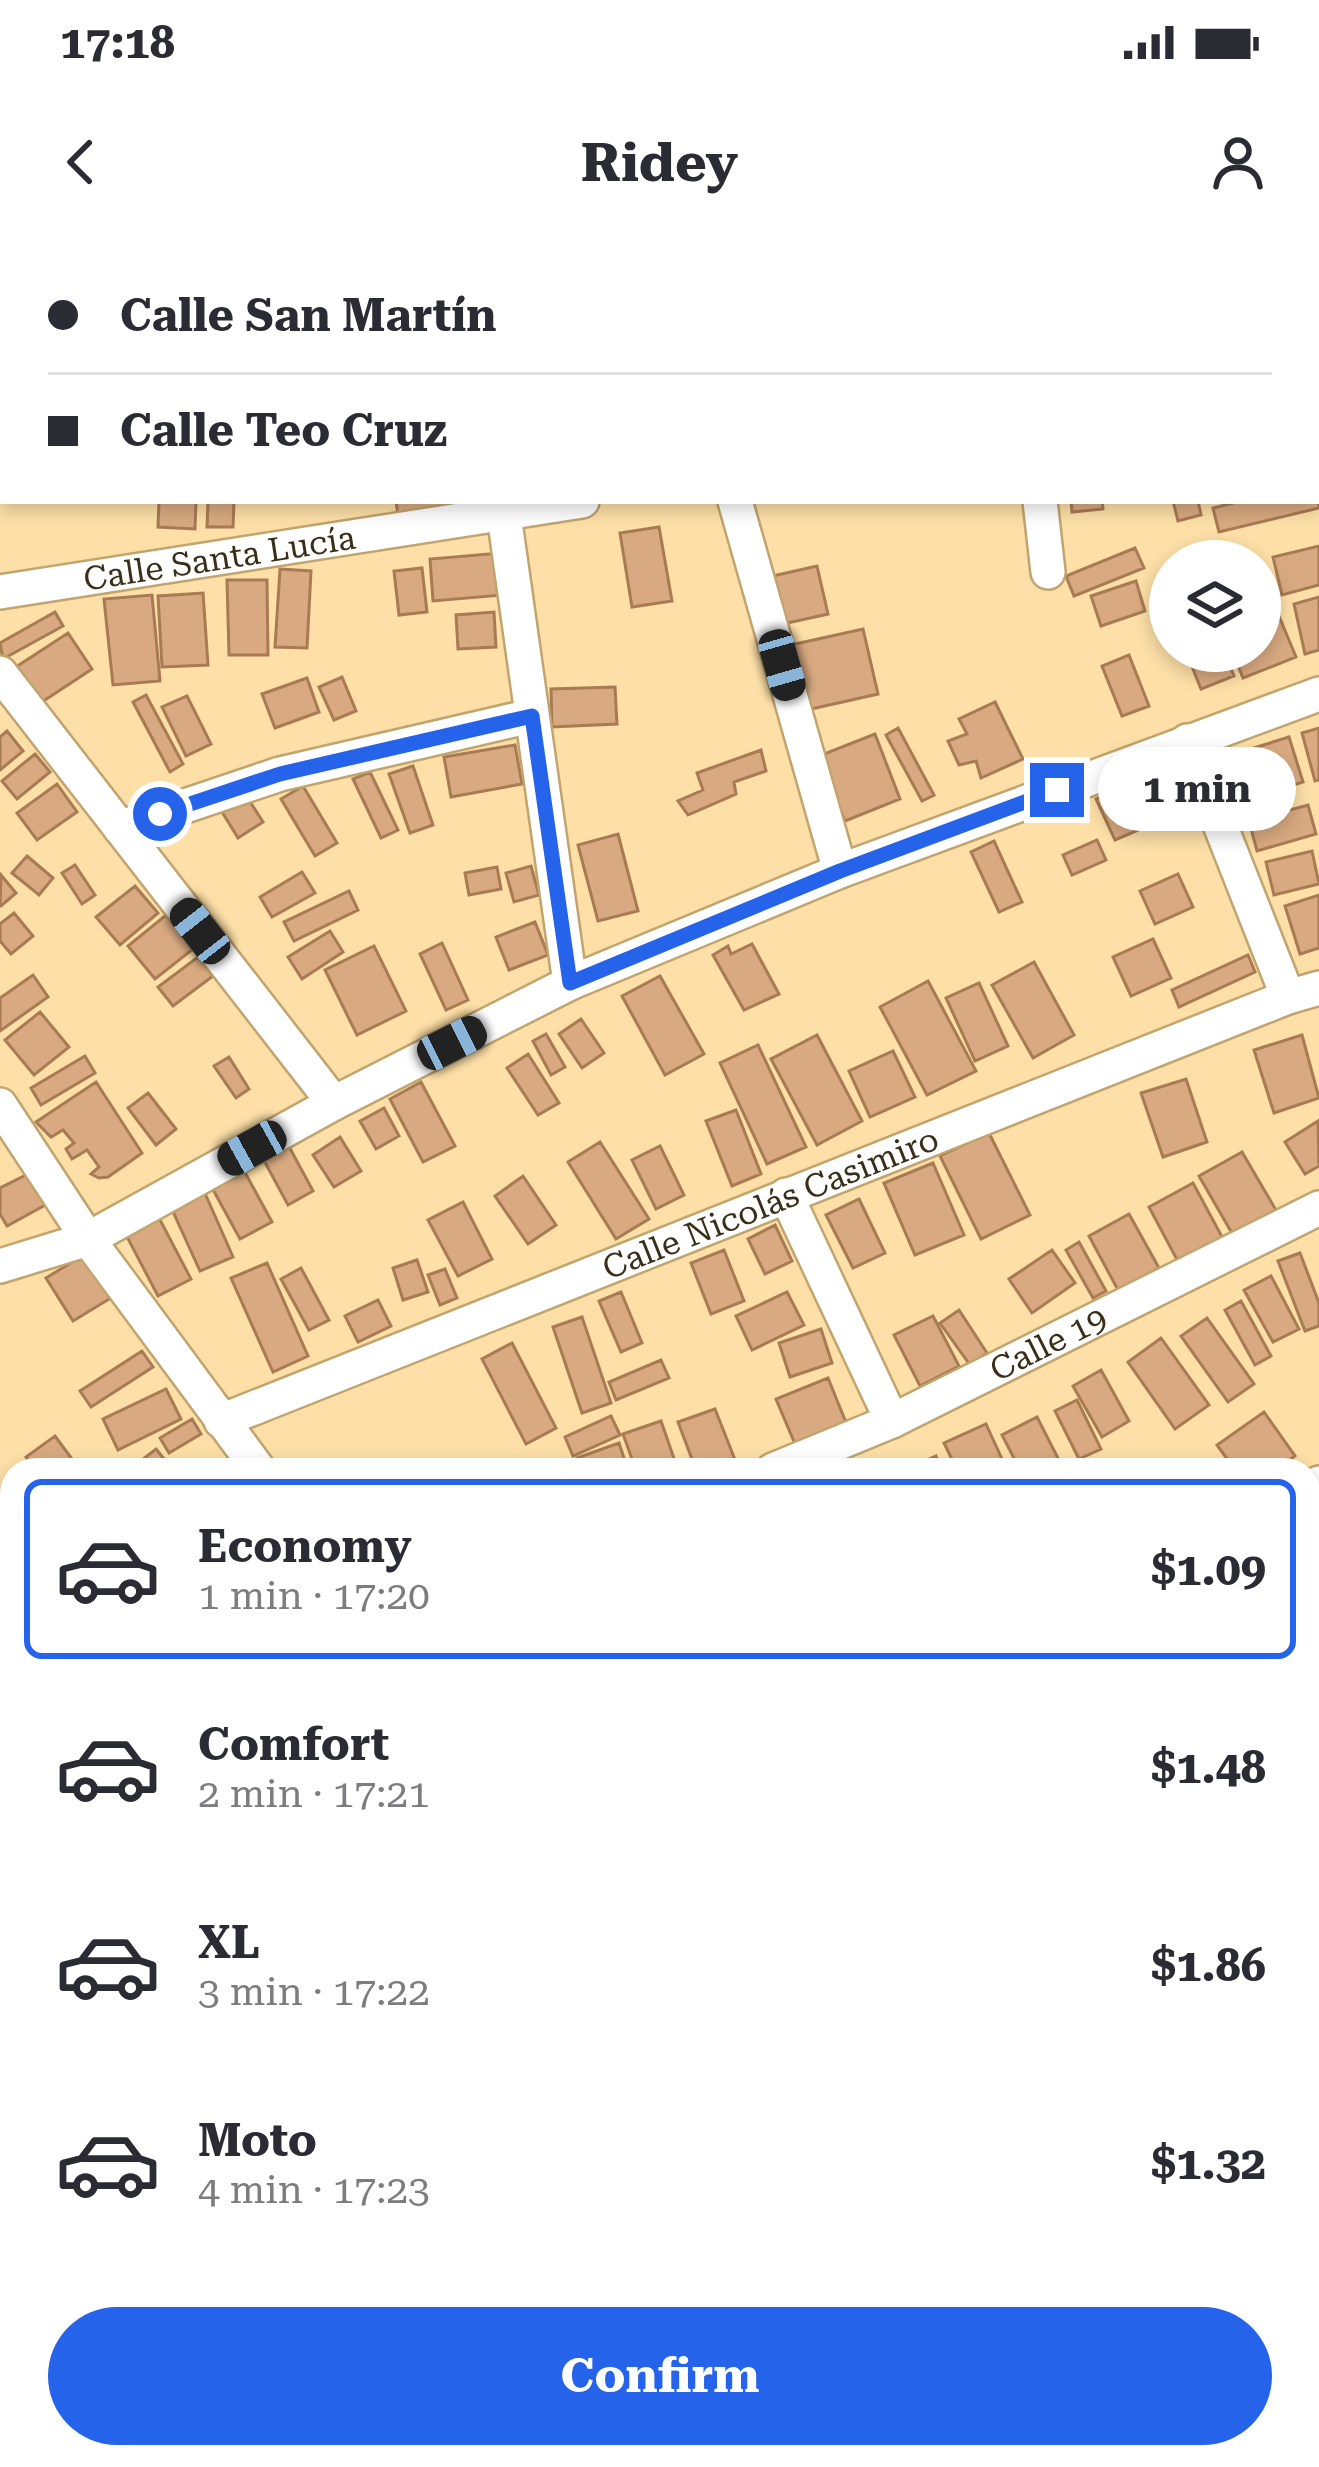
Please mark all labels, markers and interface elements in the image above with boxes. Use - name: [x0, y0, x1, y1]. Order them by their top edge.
- text: 17:18: [60, 16, 175, 69]
- icon: back: [48, 129, 114, 195]
- icon: person: [1205, 129, 1271, 195]
- text: Ridey: [581, 131, 738, 194]
- text: Calle San Martín: [120, 289, 496, 342]
- text: Calle Teo Cruz: [120, 404, 447, 457]
- street label: Calle Santa Lucía: [81, 518, 358, 599]
- map controls: [1149, 540, 1281, 672]
- button: layers: [1149, 540, 1281, 672]
- car: [755, 625, 809, 705]
- callout: 1 min: [1099, 748, 1297, 832]
- route end: [1030, 763, 1084, 817]
- text: 1 min: [1143, 766, 1251, 812]
- route start: [133, 787, 187, 841]
- car: [164, 892, 236, 970]
- car: [412, 1011, 492, 1075]
- car: [212, 1115, 292, 1181]
- street label: Calle Nicolás Casimiro: [597, 1119, 944, 1287]
- street label: Calle 19: [983, 1298, 1113, 1389]
- icon: car: [54, 1515, 162, 1623]
- text: Economy: [198, 1520, 412, 1573]
- text: $1.09: [1151, 1543, 1266, 1596]
- text: 1 min · 17:20: [198, 1573, 430, 1619]
- icon: car: [54, 1713, 162, 1821]
- text: Comfort: [198, 1718, 389, 1771]
- text: $1.48: [1151, 1741, 1266, 1794]
- text: 2 min · 17:21: [198, 1771, 430, 1817]
- icon: car: [54, 1911, 162, 2019]
- text: XL: [198, 1916, 260, 1969]
- text: $1.86: [1151, 1939, 1266, 1992]
- text: 3 min · 17:22: [198, 1969, 430, 2015]
- icon: car: [54, 2109, 162, 2217]
- text: Moto: [198, 2114, 317, 2167]
- text: $1.32: [1151, 2137, 1266, 2190]
- text: 4 min · 17:23: [198, 2167, 430, 2213]
- button: Confirm: [48, 2307, 1272, 2445]

